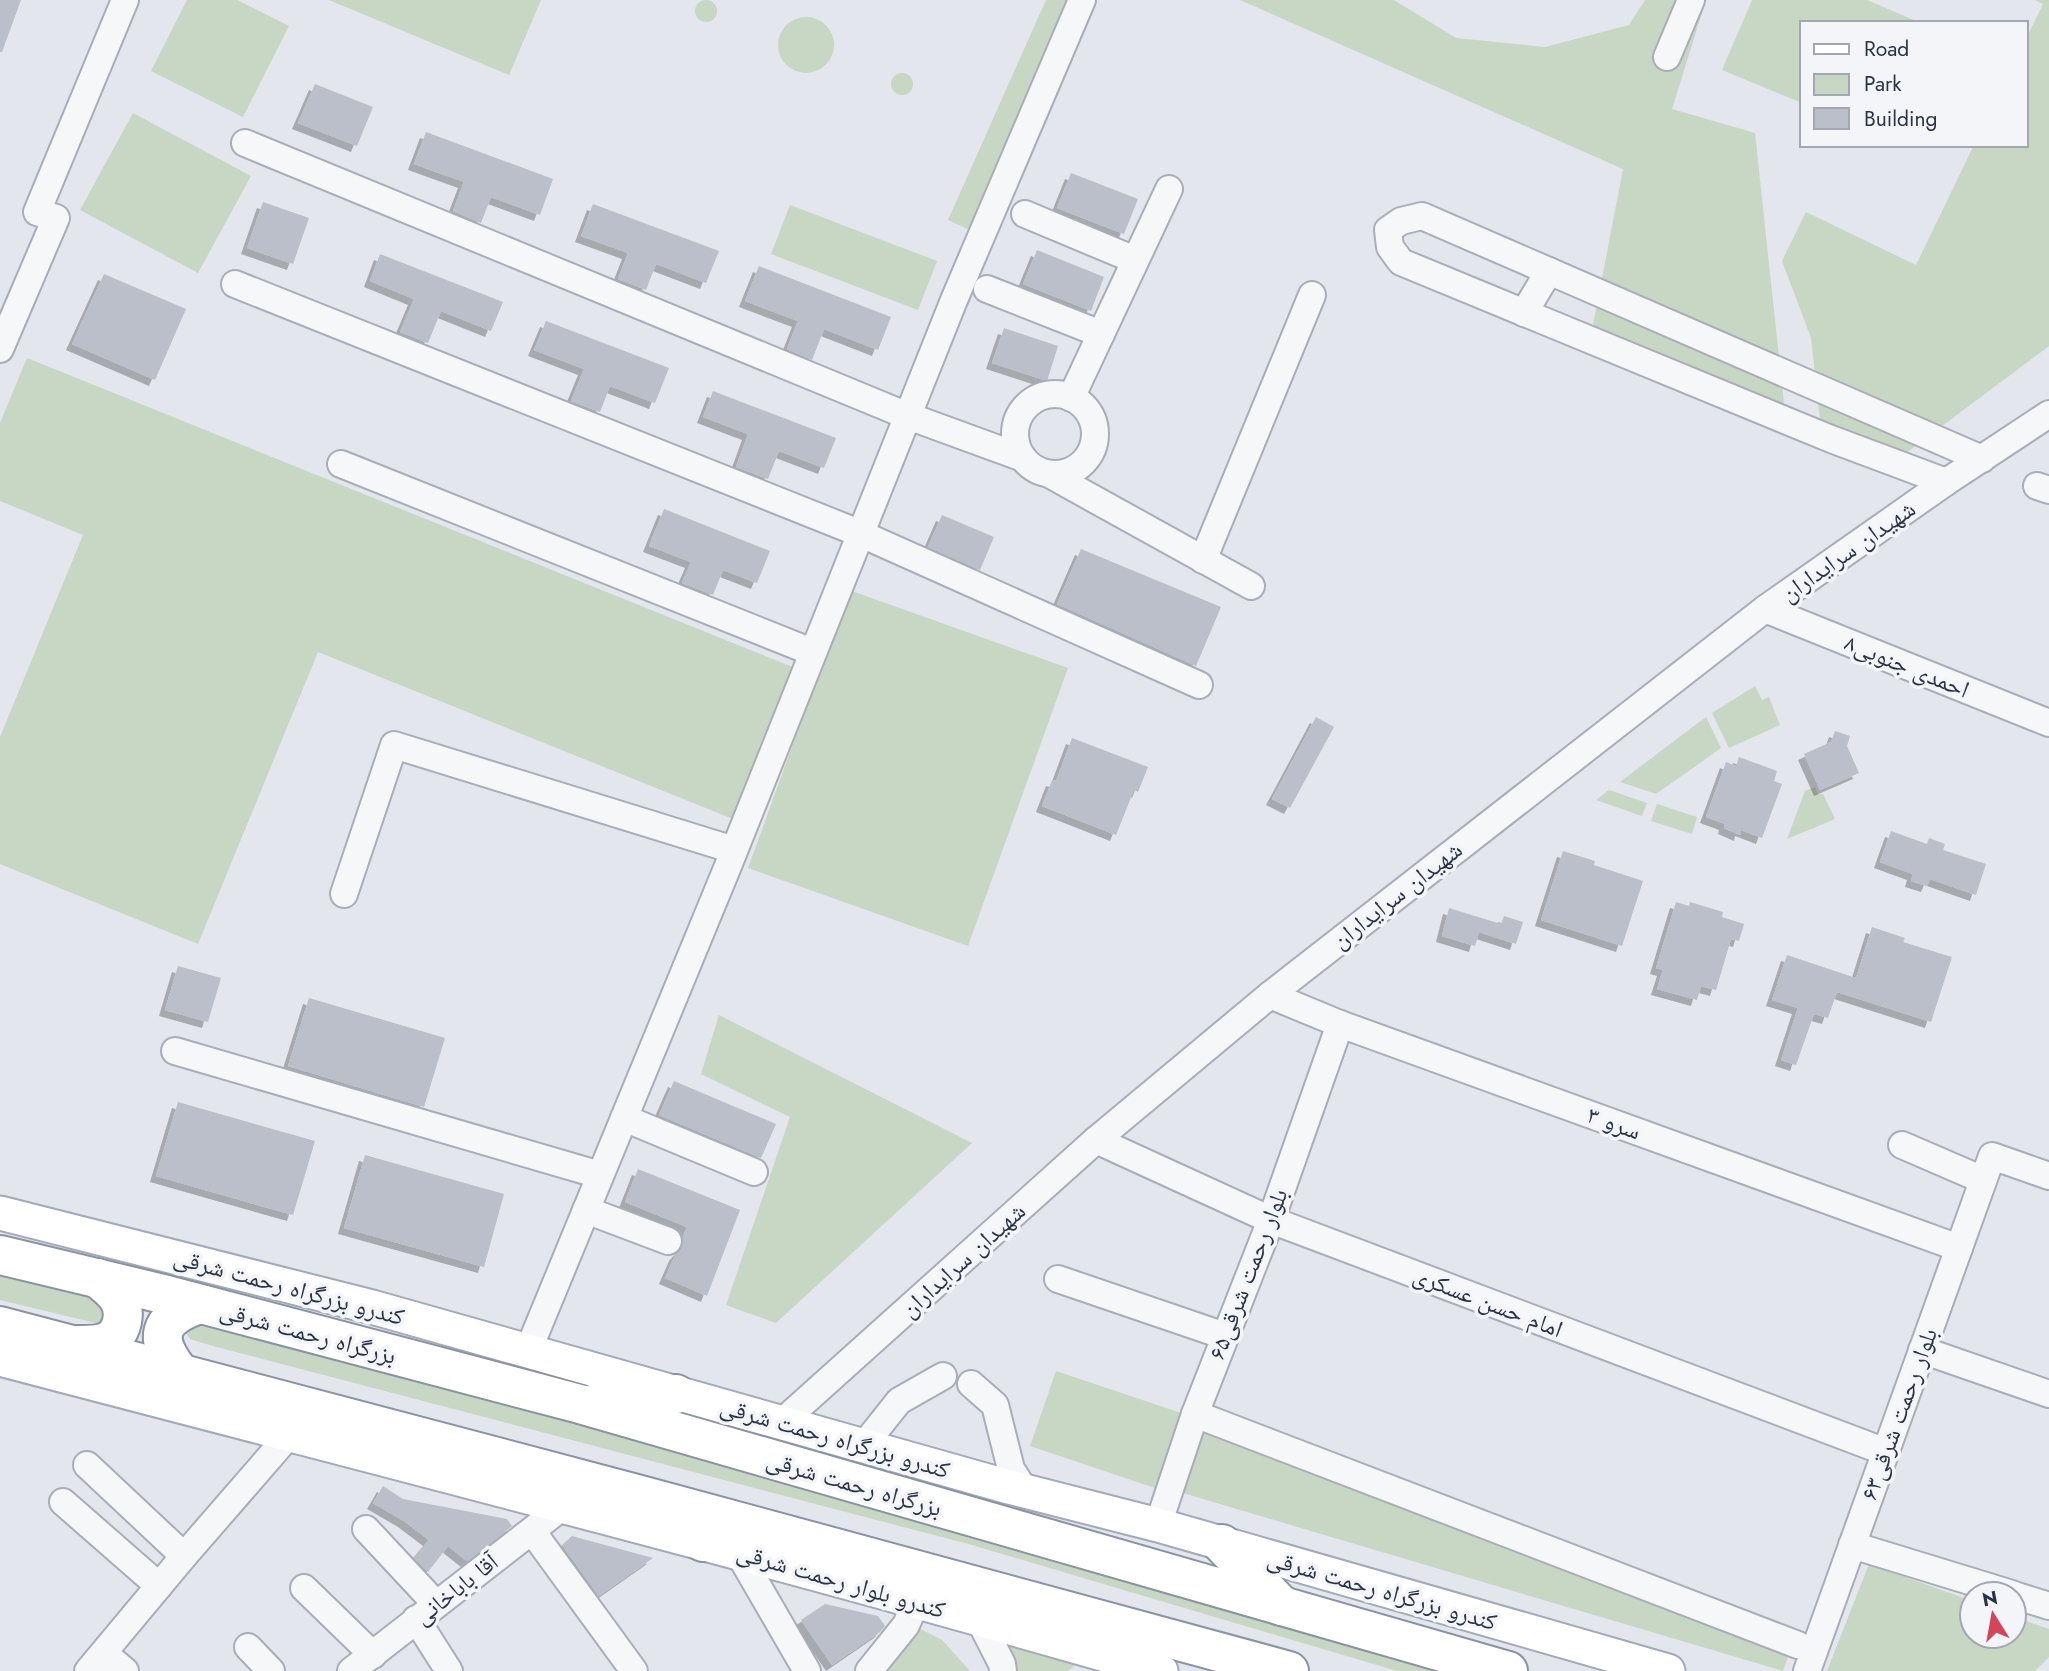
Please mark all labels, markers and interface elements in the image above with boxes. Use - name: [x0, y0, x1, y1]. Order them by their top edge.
- legend: [1800, 21, 2028, 147]
- text: Road: [1864, 34, 1909, 64]
- text: Park: [1864, 69, 1902, 99]
- text: Building: [1864, 104, 1937, 134]
- street label: شهیدان سرایداران: [1773, 491, 1922, 610]
- street label: احمدی جنوبی۸: [1840, 625, 1975, 706]
- street label: شهیدان سرایداران: [1324, 832, 1470, 957]
- street label: سرو ۳: [1582, 1097, 1646, 1148]
- street label: بلوار رحمت شرقی۶۵: [1199, 1183, 1296, 1364]
- street label: شهیدان سرایداران: [892, 1194, 1033, 1325]
- street label: کندرو بزرگراه رحمت شرقی: [171, 1242, 407, 1332]
- street label: امام حسن عسکری: [1408, 1257, 1568, 1346]
- street label: بزرگراه رحمت شرقی: [217, 1296, 399, 1370]
- street label: بلوار رحمت شرقی۶۳: [1851, 1323, 1946, 1505]
- street label: کندرو بزرگراه رحمت شرقی: [717, 1391, 953, 1485]
- street label: بزرگراه رحمت شرقی: [763, 1445, 945, 1523]
- street label: کندرو بلوار رحمت شرقی: [733, 1534, 949, 1627]
- street label: کندرو بزرگراه رحمت شرقی: [1263, 1540, 1501, 1639]
- street label: آقا باباخانی: [406, 1544, 506, 1633]
- north arrow: [1958, 1580, 2028, 1650]
- text: N: [1980, 1584, 2000, 1613]

